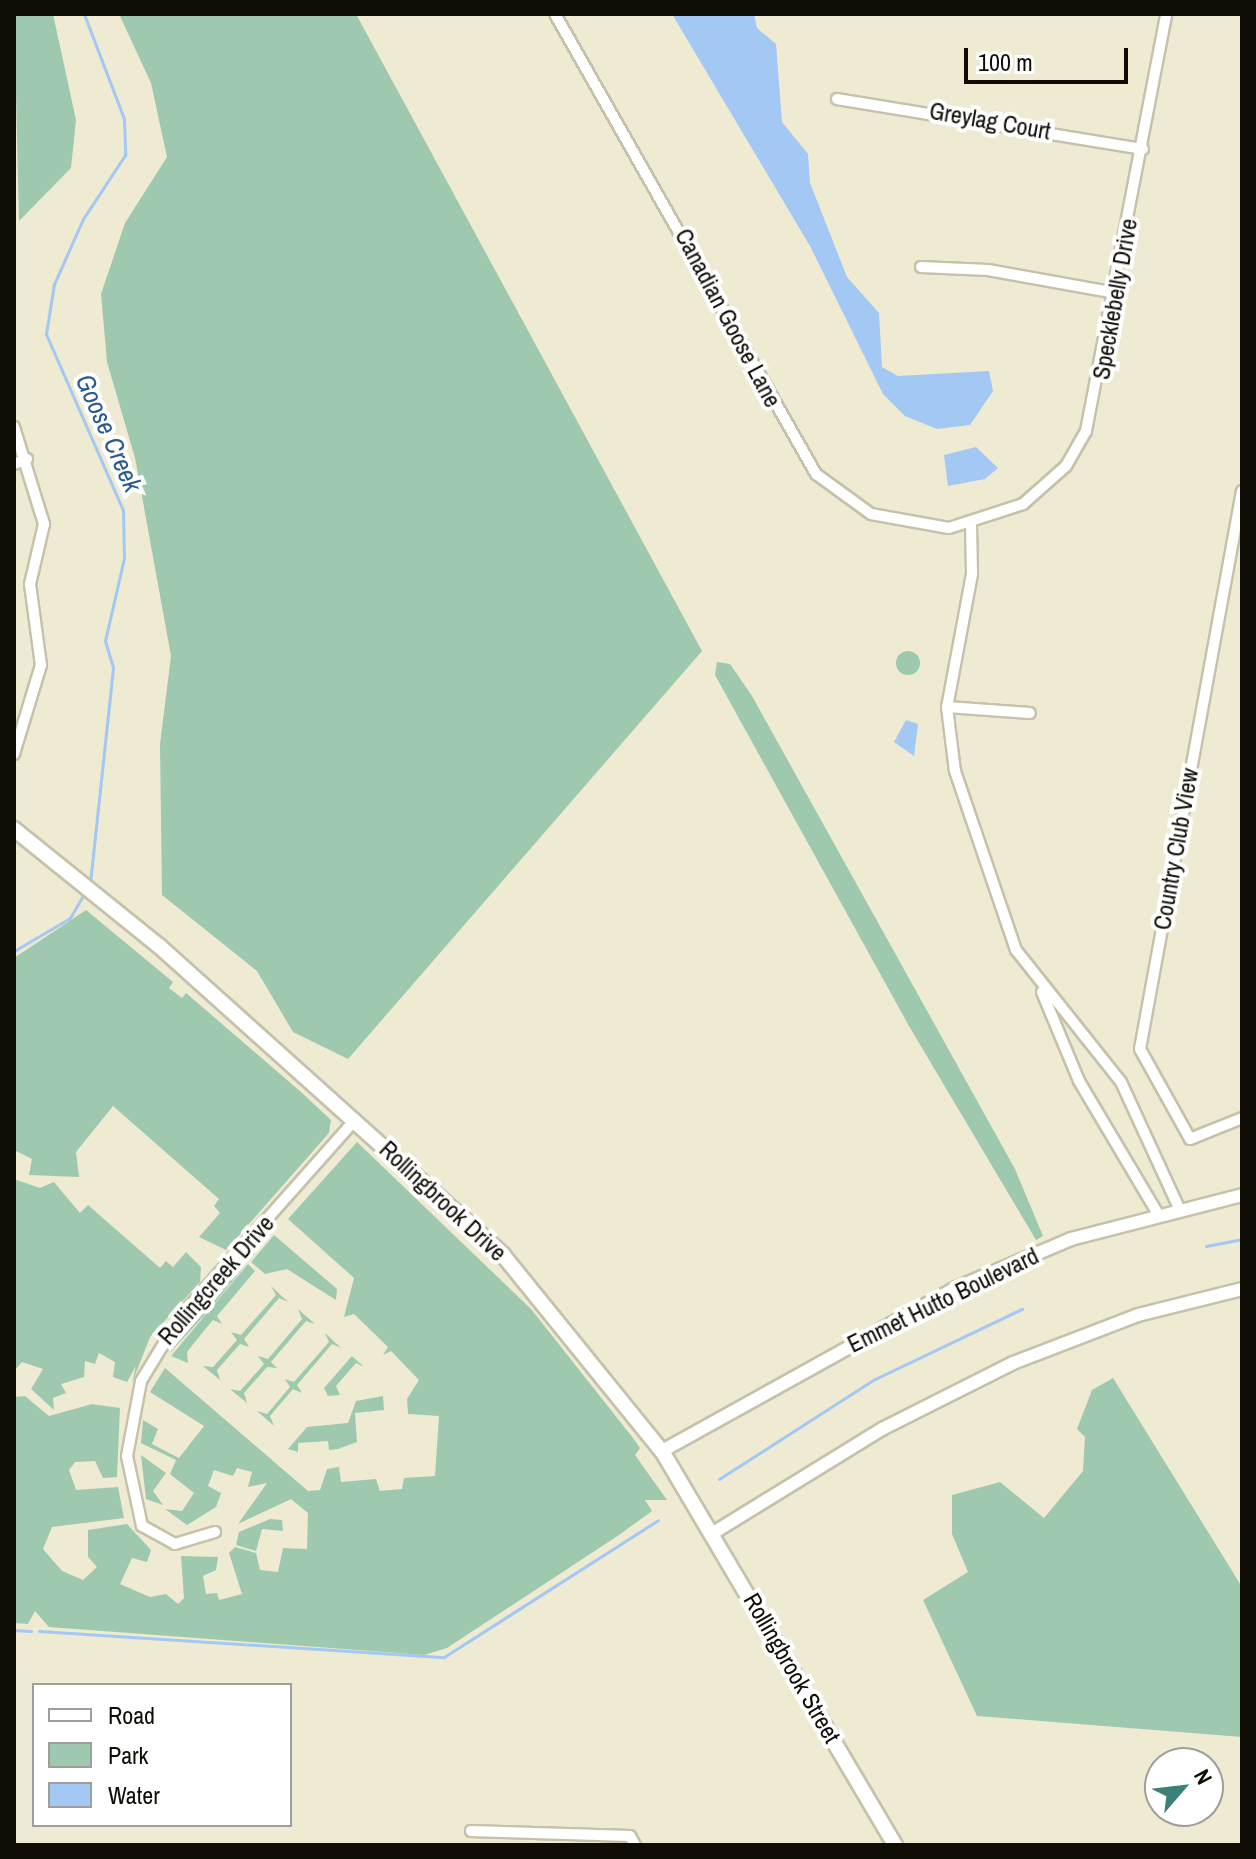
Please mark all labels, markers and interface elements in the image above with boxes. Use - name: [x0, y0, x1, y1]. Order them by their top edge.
- scale bar: [968, 32, 1132, 82]
- text: 100 m: [978, 46, 1033, 78]
- street label: Greylag Court: [927, 96, 1053, 146]
- street label: Specklebelly Drive: [1087, 216, 1143, 382]
- street label: Canadian Goose Lane: [669, 224, 787, 412]
- water label: Goose Creek: [69, 369, 149, 497]
- street label: Country Club View: [1148, 766, 1204, 932]
- street label: Rollingbrook Drive: [374, 1135, 512, 1267]
- street label: Rollingcreek Drive: [152, 1209, 280, 1351]
- street label: Emmet Hutto Boulevard: [843, 1241, 1043, 1359]
- street label: Rollingbrook Street: [737, 1588, 847, 1748]
- legend: [32, 1683, 292, 1827]
- text: Road: [108, 1699, 155, 1731]
- text: Park: [108, 1739, 148, 1771]
- north arrow: [1144, 1747, 1224, 1827]
- text: N: [1187, 1764, 1220, 1789]
- text: Water: [108, 1779, 160, 1811]

